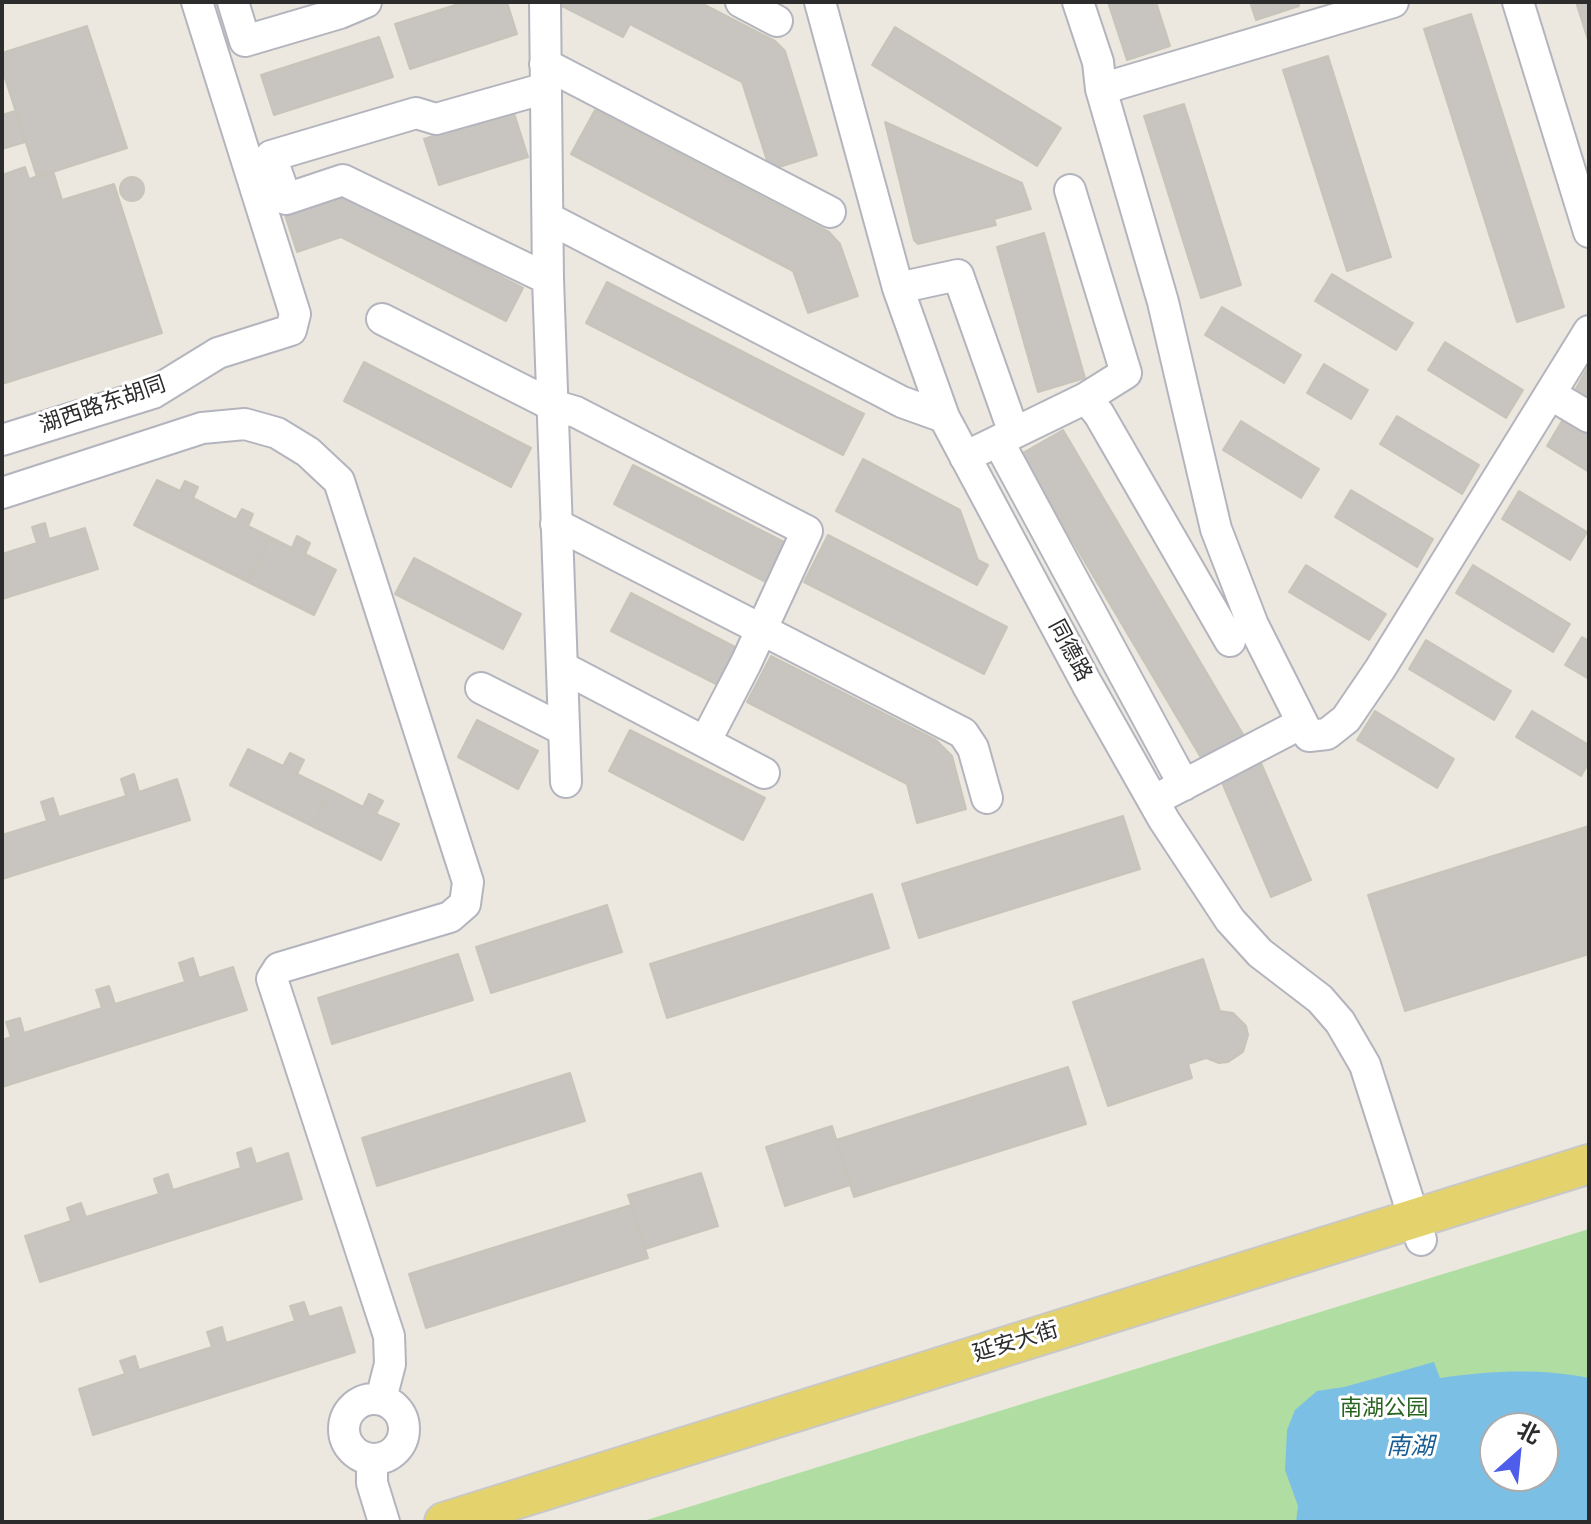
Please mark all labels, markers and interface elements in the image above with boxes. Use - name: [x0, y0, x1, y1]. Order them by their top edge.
- street label: 湖西路东胡同: [36, 372, 170, 440]
- street label: 同德路: [1042, 616, 1096, 686]
- street label: 延安大街: [970, 1318, 1062, 1368]
- park label: 南湖公园: [1340, 1397, 1428, 1423]
- north arrow: [1479, 1412, 1559, 1492]
- text: 北: [1511, 1412, 1547, 1453]
- water label: 南湖: [1386, 1434, 1434, 1462]

